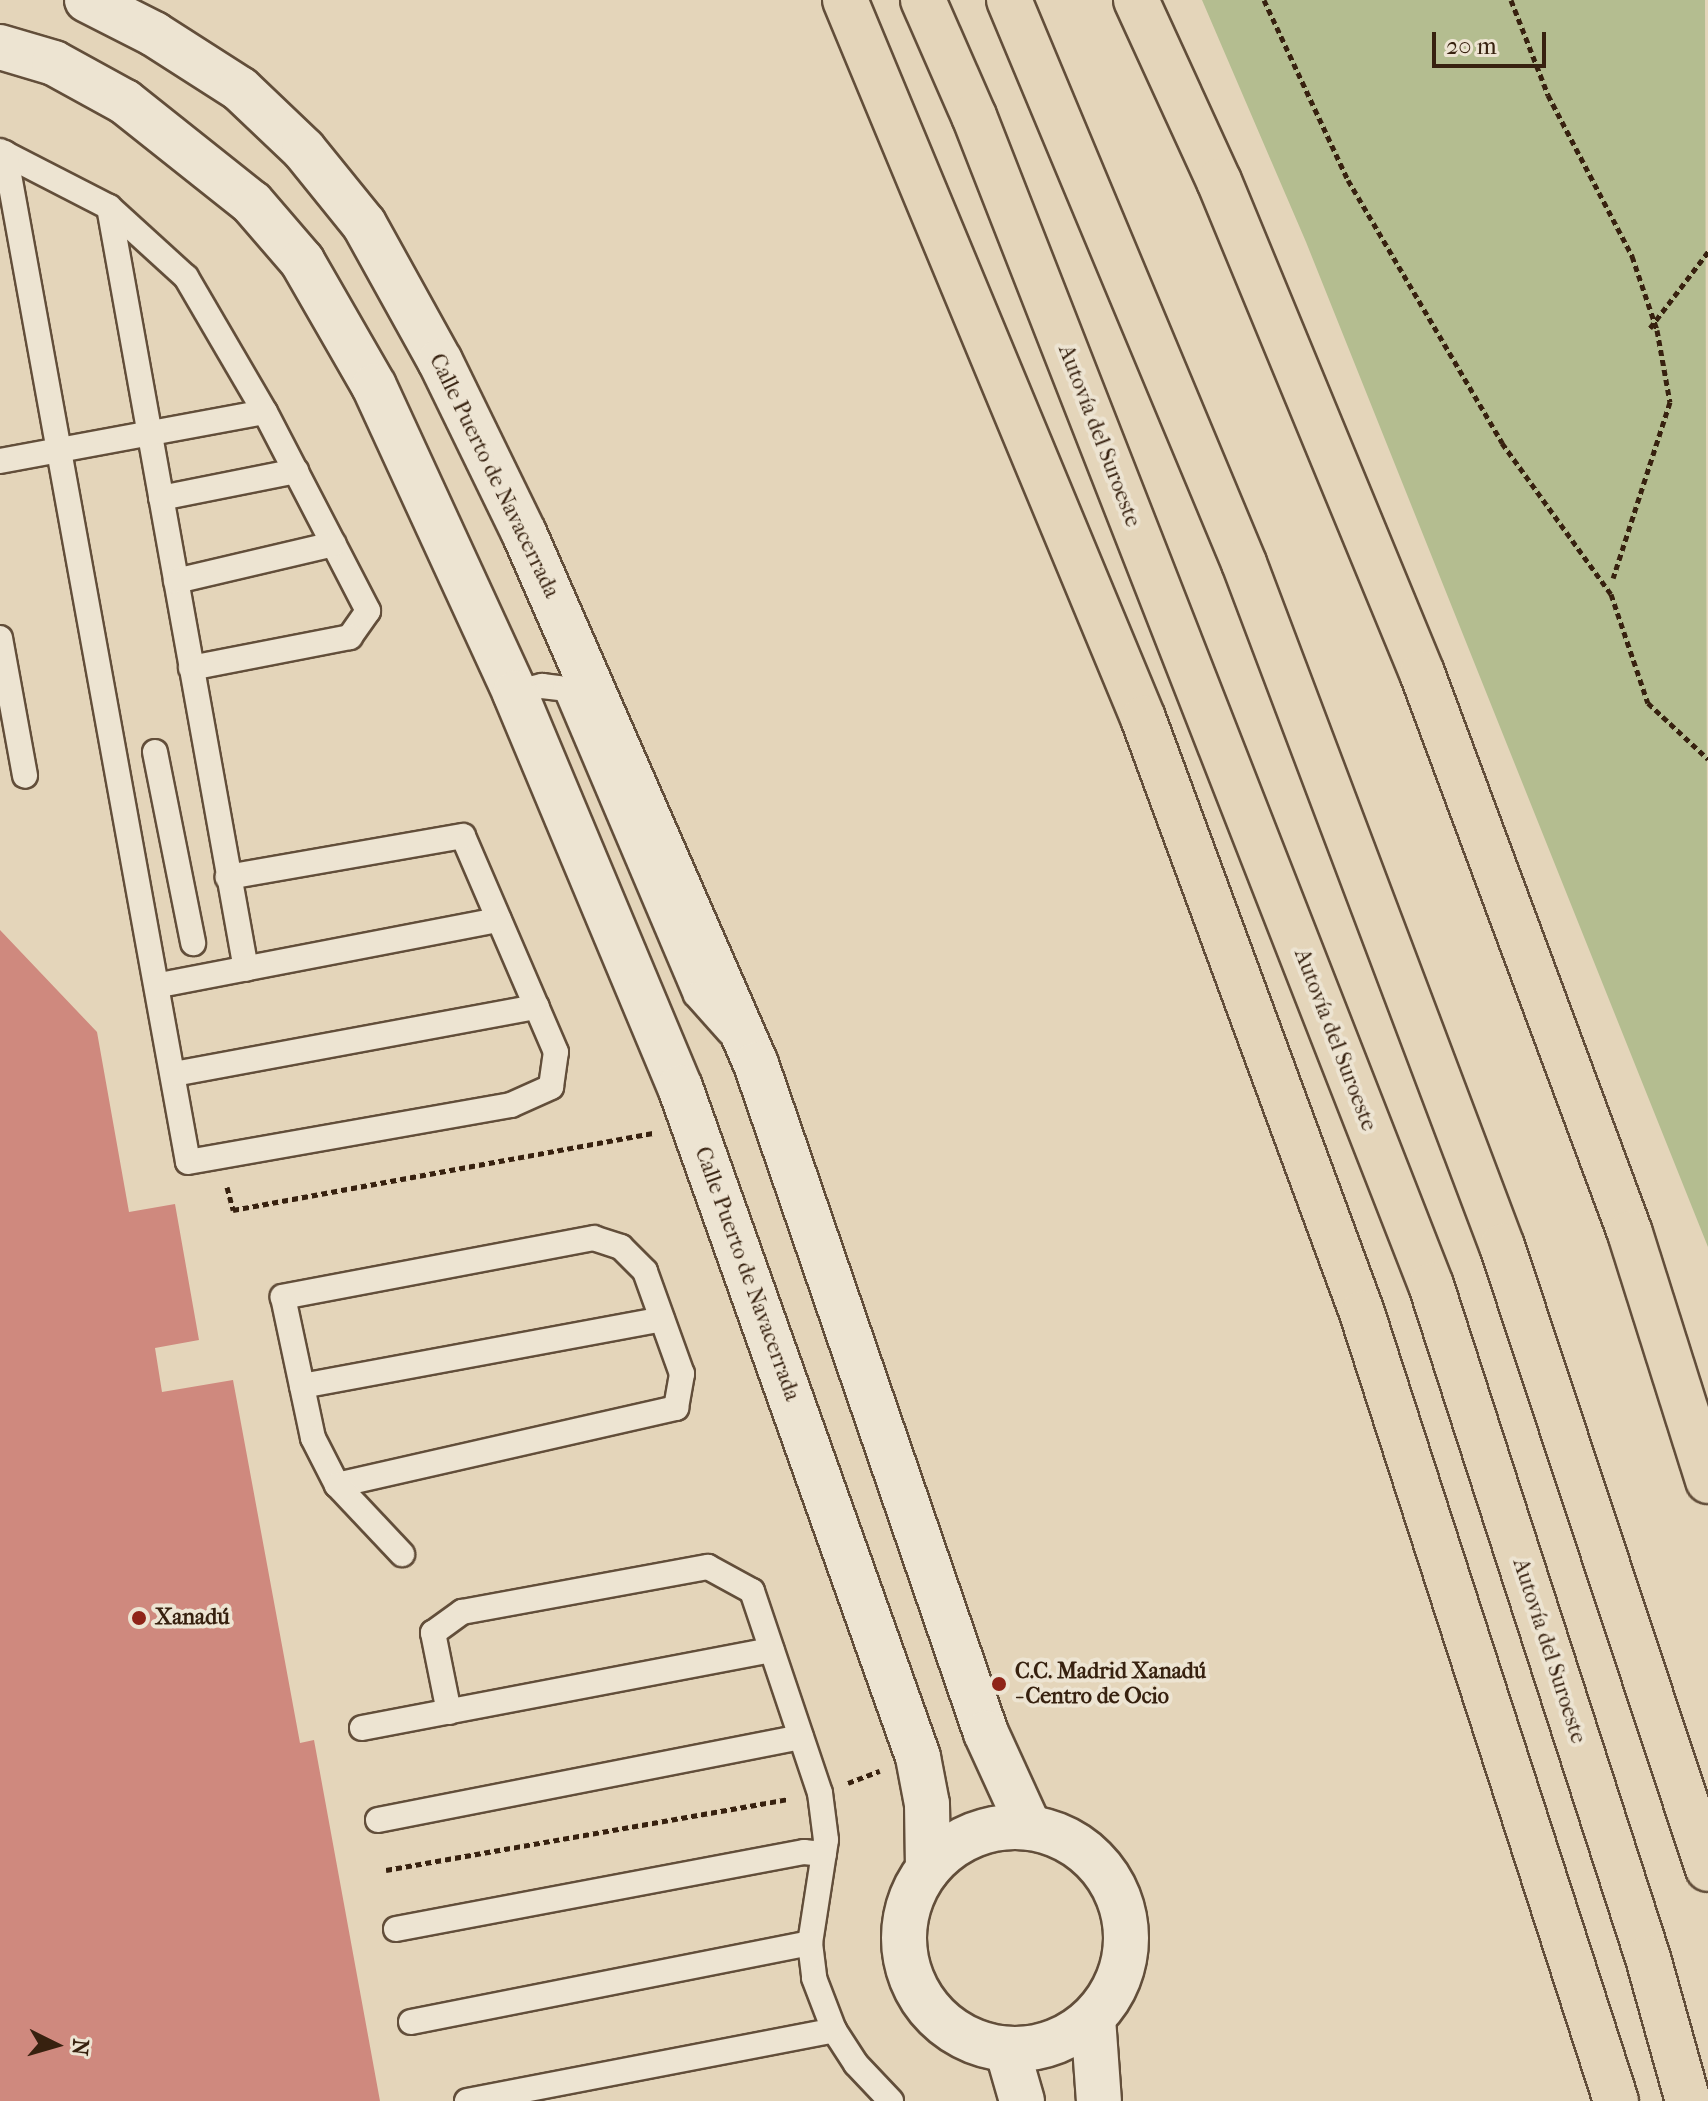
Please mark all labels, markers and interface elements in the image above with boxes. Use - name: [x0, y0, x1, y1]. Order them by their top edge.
- scale bar: [1436, 16, 1550, 66]
- text: 20 m: [1446, 32, 1497, 60]
- street label: Autovía del Suroeste: [1052, 341, 1146, 531]
- street label: Calle Puerto de Navacerrada: [423, 350, 565, 602]
- street label: Autovía del Suroeste: [1288, 945, 1382, 1135]
- street label: Calle Puerto de Navacerrada: [689, 1143, 805, 1405]
- street label: Autovía del Suroeste: [1507, 1555, 1591, 1747]
- place label: Xanadú: [155, 1605, 230, 1631]
- marker: Xanadú: [130, 1609, 148, 1627]
- place label: C.C. Madrid Xanadú - Centro de Ocio: [1015, 1658, 1206, 1710]
- marker: C.C. Madrid Xanadú - Centro de Ocio: [990, 1675, 1008, 1693]
- north arrow: [16, 2005, 96, 2085]
- text: N: [66, 2038, 94, 2057]

